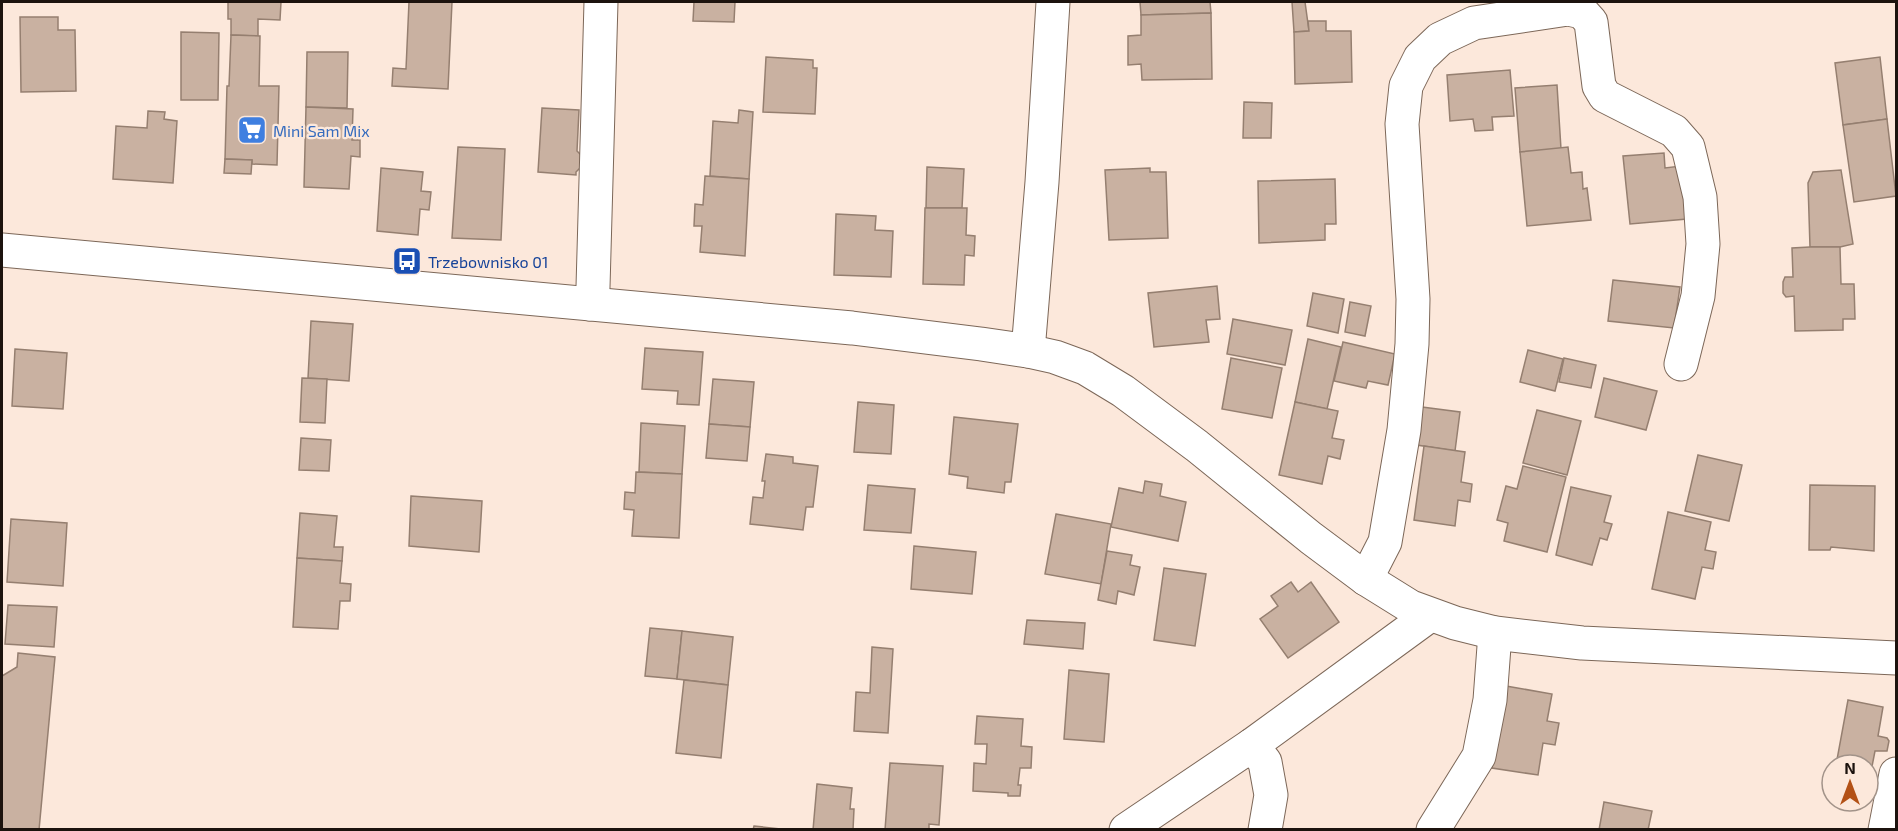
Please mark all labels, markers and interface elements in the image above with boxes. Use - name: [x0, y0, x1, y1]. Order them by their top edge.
- supermarket icon: Mini Sam Mix: [236, 114, 268, 146]
- place label: Mini Sam Mix: [273, 121, 370, 140]
- bus stop icon: Trzebownisko 01: [391, 245, 423, 277]
- place label: Trzebownisko 01: [428, 252, 548, 271]
- north arrow: [1820, 753, 1880, 813]
- text: N: [1844, 758, 1856, 777]

